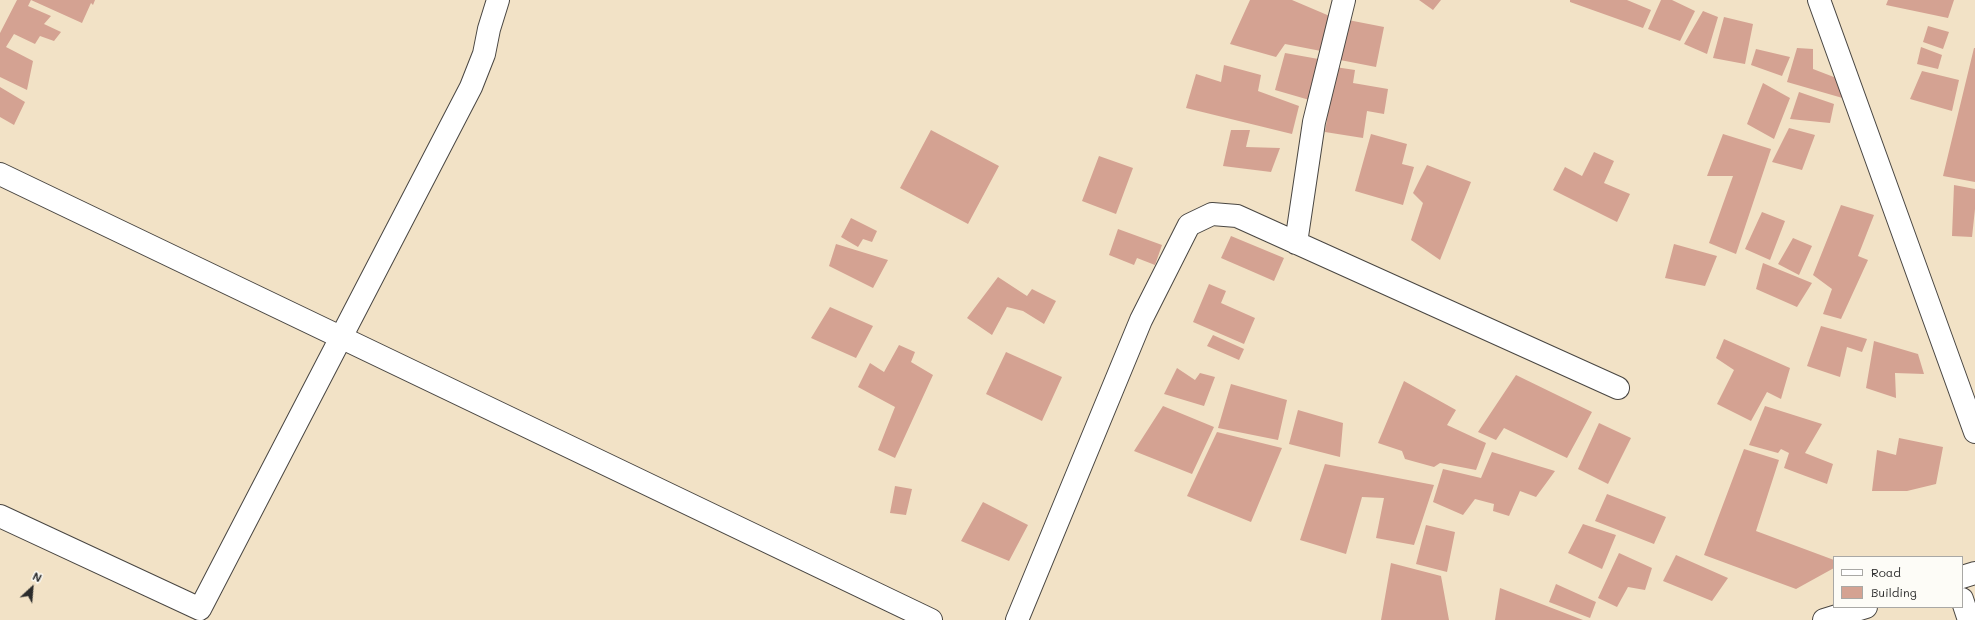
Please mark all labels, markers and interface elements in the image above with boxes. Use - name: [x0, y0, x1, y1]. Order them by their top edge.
- legend: [1833, 556, 1963, 608]
- text: Road: [1871, 564, 1901, 580]
- north arrow: [12, 568, 52, 608]
- text: N: [30, 568, 45, 585]
- text: Building: [1871, 584, 1917, 600]

